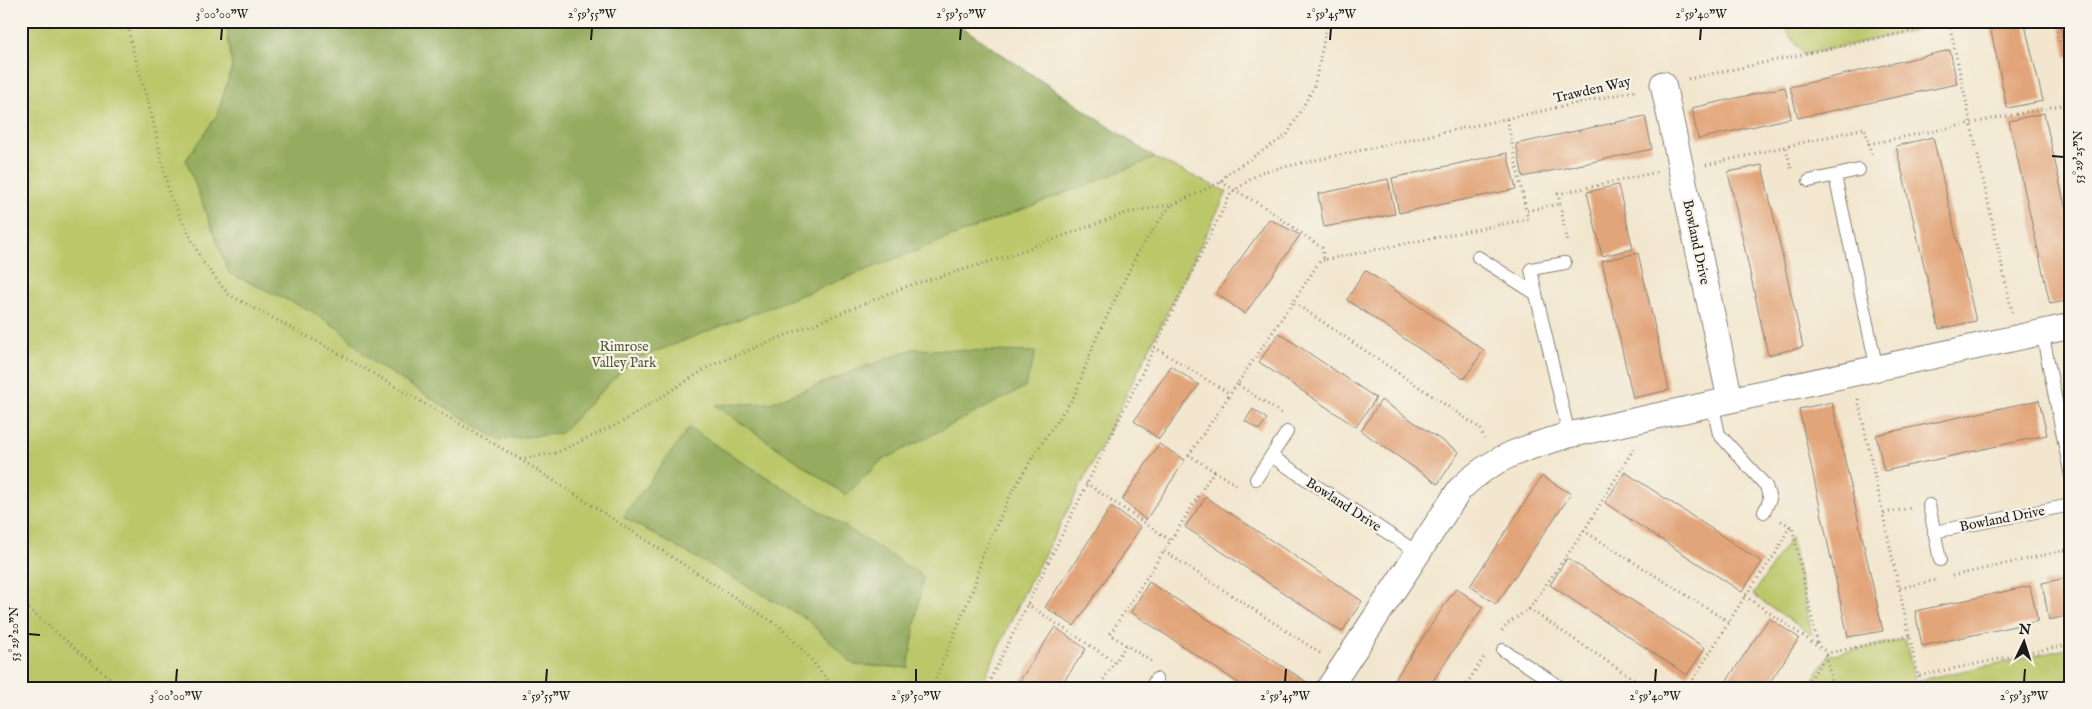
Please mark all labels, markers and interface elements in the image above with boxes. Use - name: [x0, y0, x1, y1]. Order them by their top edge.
- text: 3°00'00"W: [196, 7, 249, 22]
- text: 2°59'55"W: [568, 7, 617, 22]
- text: 2°59'50"W: [936, 7, 987, 22]
- text: 2°59'45"W: [1306, 7, 1357, 22]
- text: 2°59'40"W: [1675, 7, 1727, 22]
- street label: Trawden Way: [1552, 72, 1633, 108]
- text: 53°29'25"N: [2071, 130, 2086, 184]
- street label: Bowland Drive: [1678, 198, 1714, 287]
- park label: Rimrose Valley Park: [591, 338, 657, 372]
- street label: Bowland Drive: [1302, 474, 1385, 536]
- street label: Bowland Drive: [1958, 502, 2047, 536]
- text: 53°29'20"N: [7, 606, 22, 661]
- north arrow: [2000, 616, 2050, 666]
- text: N: [2017, 621, 2032, 639]
- text: 3°00'00"W: [150, 689, 203, 704]
- text: 2°59'55"W: [522, 689, 571, 704]
- text: 2°59'50"W: [891, 689, 942, 704]
- text: 2°59'45"W: [1260, 689, 1311, 704]
- text: 2°59'40"W: [1629, 689, 1681, 704]
- text: 2°59'35"W: [2000, 689, 2049, 704]

